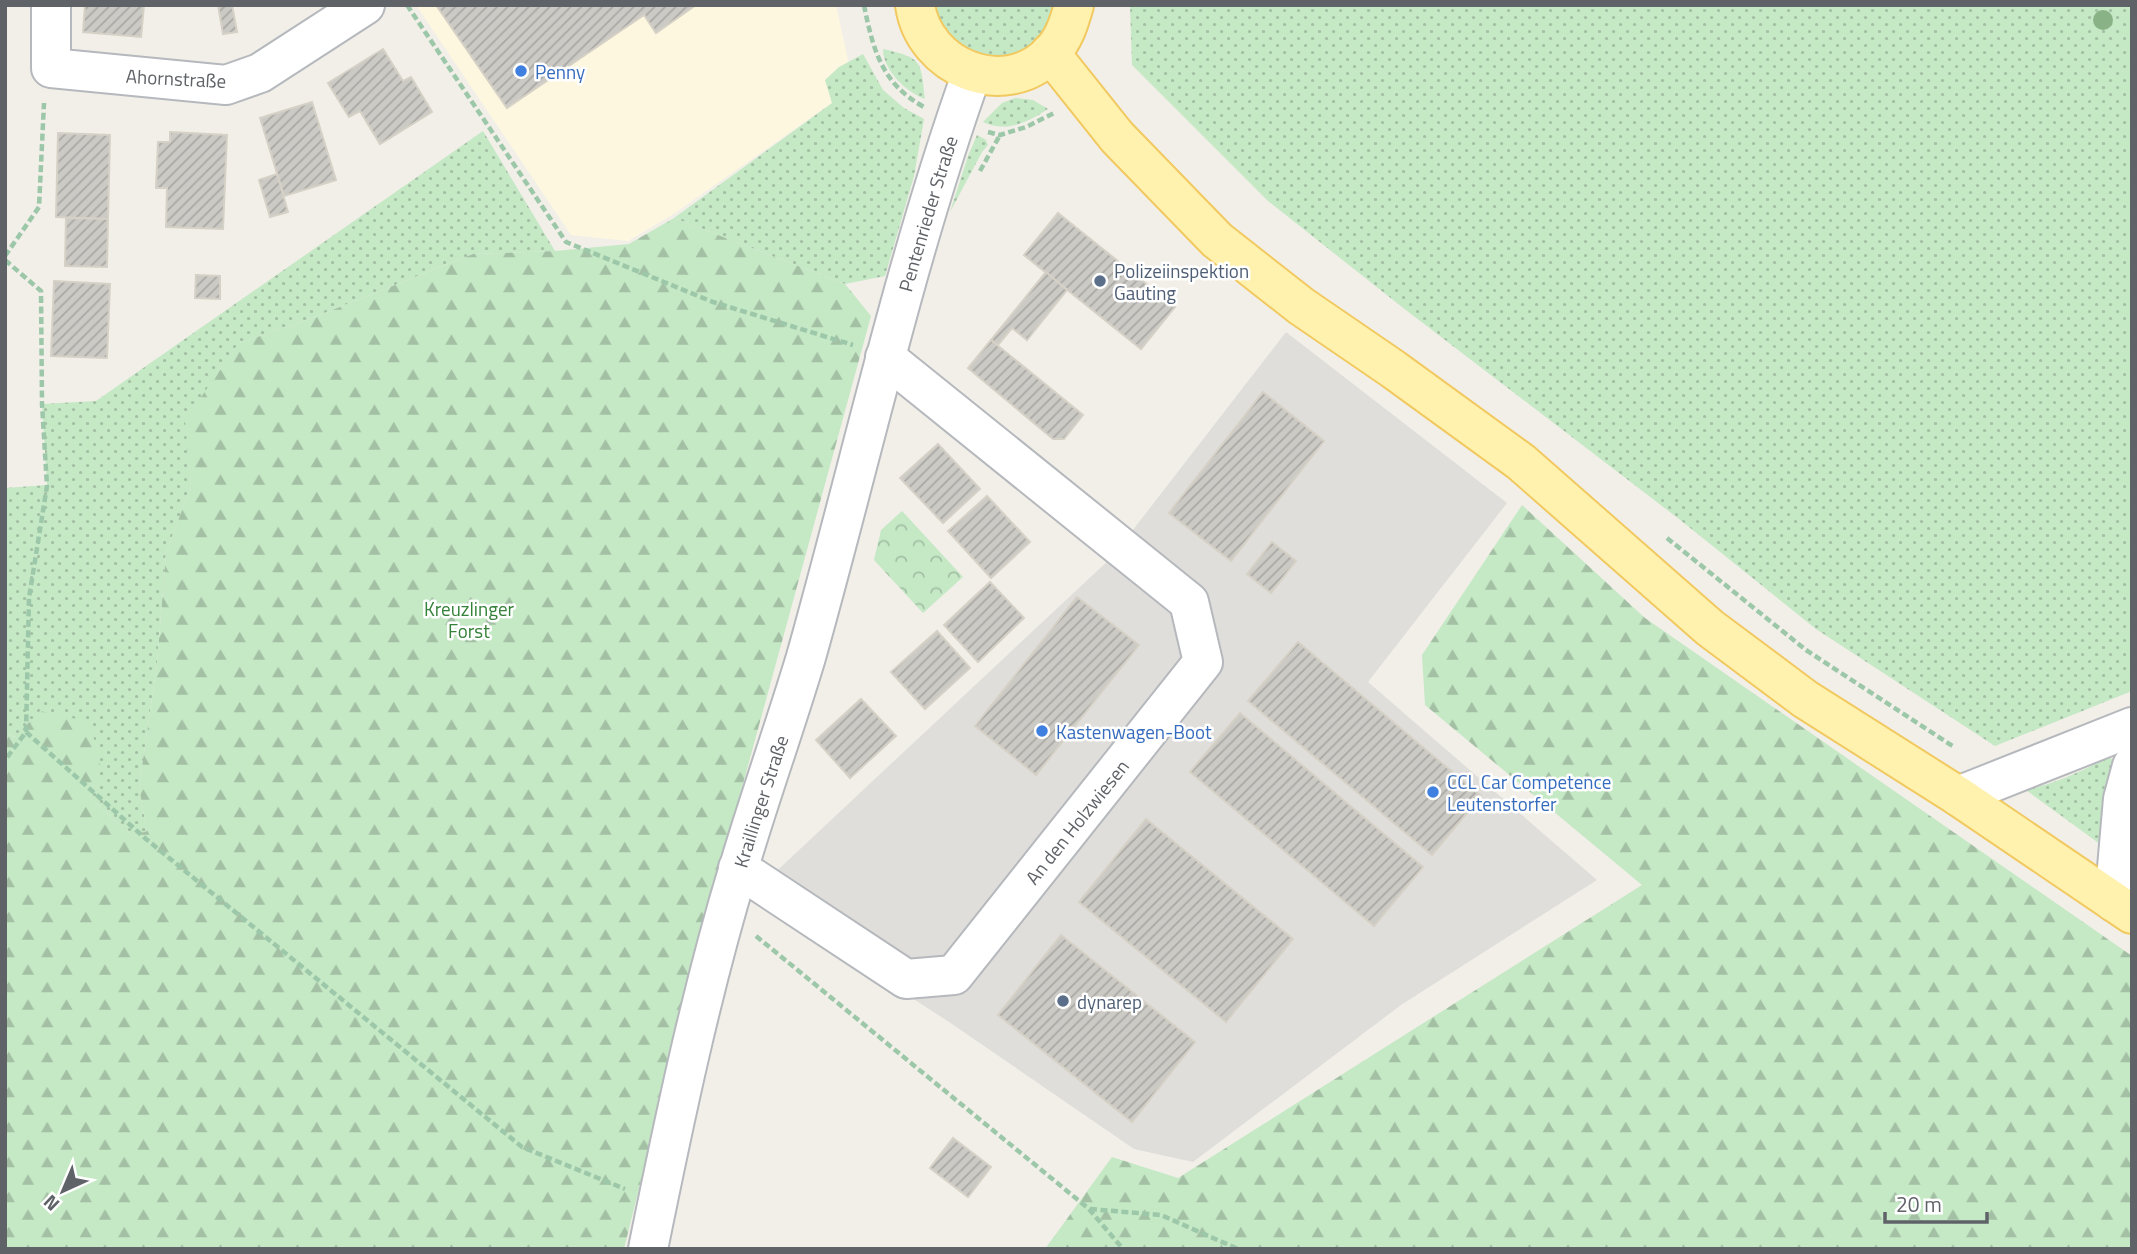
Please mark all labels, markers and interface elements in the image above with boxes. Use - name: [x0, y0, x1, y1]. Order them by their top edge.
- place label: Penny: [535, 57, 585, 86]
- street label: Ahornstraße: [125, 61, 227, 95]
- marker: Penny: [513, 63, 529, 79]
- street label: Pentenrieder Straße: [890, 132, 964, 295]
- place label: Polizeiinspektion Gauting: [1114, 256, 1249, 307]
- marker: Polizeiinspektion Gauting: [1092, 273, 1108, 289]
- park label: Kreuzlinger Forst: [424, 594, 515, 645]
- place label: Kastenwagen-Boot: [1056, 717, 1212, 746]
- marker: Kastenwagen-Boot: [1034, 723, 1050, 739]
- street label: Kraillinger Straße: [725, 731, 795, 871]
- street label: An den Holzwiesen: [1017, 753, 1135, 890]
- place label: CCL Car Competence Leutenstorfer: [1447, 767, 1611, 818]
- marker: CCL Car Competence Leutenstorfer: [1425, 784, 1441, 800]
- place label: dynarep: [1077, 987, 1142, 1016]
- marker: dynarep: [1055, 993, 1071, 1009]
- north arrow: [28, 1156, 98, 1226]
- scale bar: [1885, 1180, 1986, 1224]
- text: 20 m: [1896, 1188, 1942, 1220]
- text: N: [36, 1189, 66, 1219]

